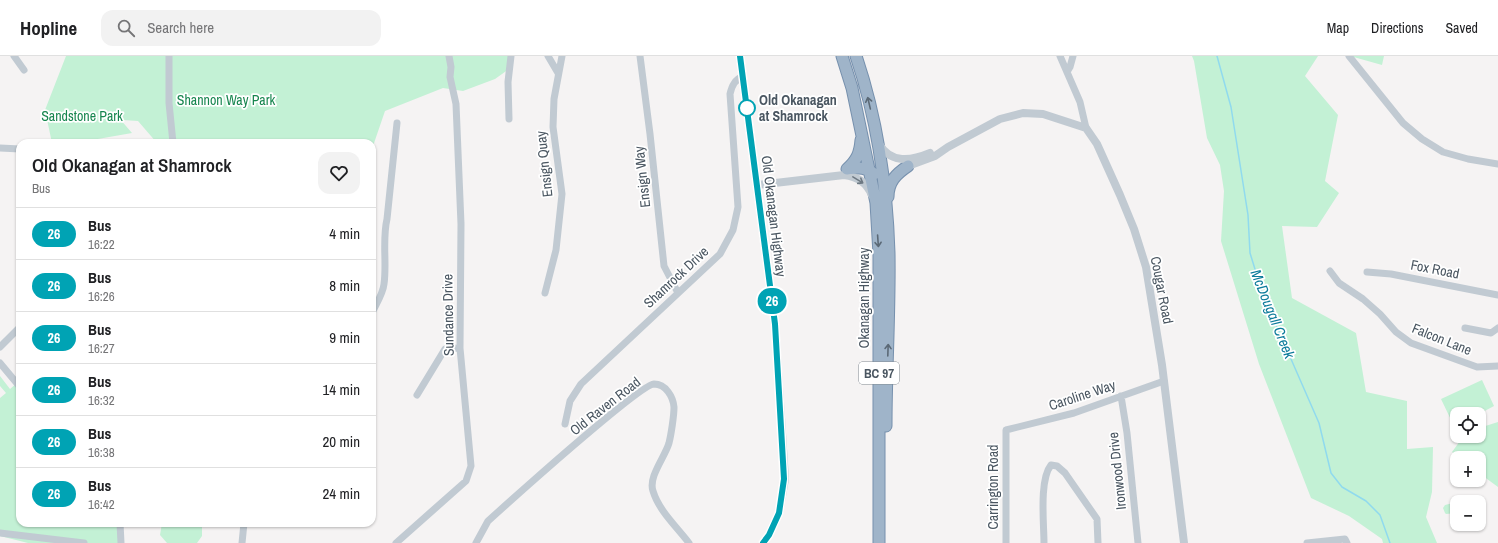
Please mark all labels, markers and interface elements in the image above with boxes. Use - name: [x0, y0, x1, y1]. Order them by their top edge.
- search box: [101, 10, 381, 46]
- text: Hopline: [20, 15, 77, 41]
- icon: search: [115, 17, 137, 39]
- text: Search here: [147, 17, 214, 38]
- text: Map: [1327, 19, 1349, 37]
- text: Directions: [1371, 19, 1423, 37]
- text: Saved: [1445, 19, 1478, 37]
- park label: Shannon Way Park: [177, 91, 275, 109]
- place label: Old Okanagan at Shamrock: [759, 91, 837, 125]
- one-way arrow: [864, 97, 872, 110]
- marker: Old Okanagan at Shamrock: [738, 99, 756, 117]
- park label: Sandstone Park: [41, 107, 123, 125]
- street label: Ensign Quay: [532, 130, 556, 198]
- street label: Ensign Way: [630, 145, 654, 209]
- text: Old Okanagan at Shamrock: [32, 152, 232, 178]
- button: heart: [318, 152, 360, 194]
- street label: Old Okanagan Highway: [758, 154, 790, 278]
- one-way arrow: [852, 176, 864, 184]
- text: Bus: [32, 180, 50, 197]
- text: Bus: [88, 215, 111, 236]
- text: 4 min: [329, 223, 360, 244]
- text: 26: [48, 225, 60, 243]
- one-way arrow: [875, 234, 882, 247]
- text: 16:22: [88, 236, 115, 253]
- street label: Shamrock Drive: [640, 242, 712, 312]
- street label: Okanagan Highway: [855, 247, 873, 348]
- street label: Cougar Road: [1147, 255, 1177, 325]
- street label: Fox Road: [1409, 255, 1461, 283]
- water label: McDougall Creek: [1246, 266, 1301, 362]
- text: Bus: [88, 267, 111, 288]
- street label: Sundance Drive: [438, 274, 458, 356]
- text: 8 min: [329, 275, 360, 296]
- text: 26: [48, 277, 60, 295]
- text: 16:26: [88, 288, 115, 305]
- line badge: 26: [754, 288, 790, 314]
- text: 26: [766, 292, 778, 310]
- text: Bus: [88, 319, 111, 340]
- street label: Falcon Lane: [1410, 319, 1474, 359]
- text: 9 min: [329, 327, 360, 348]
- text: 26: [48, 329, 60, 347]
- text: 16:27: [88, 340, 115, 357]
- one-way arrow: [885, 344, 892, 357]
- road number: BC 97: [859, 362, 899, 384]
- text: Bus: [88, 371, 111, 392]
- street label: Old Raven Road: [566, 373, 644, 439]
- street label: Caroline Way: [1046, 376, 1118, 414]
- text: 14 min: [322, 379, 360, 400]
- text: 26: [48, 381, 60, 399]
- text: 16:32: [88, 392, 115, 409]
- map controls: [1450, 407, 1486, 531]
- button: locate: [1450, 407, 1486, 443]
- text: Bus: [88, 423, 111, 444]
- text: 20 min: [322, 431, 360, 452]
- street label: Ironwood Drive: [1104, 431, 1130, 511]
- text: 26: [48, 433, 60, 451]
- text: 16:38: [88, 444, 115, 461]
- street label: Carrington Road: [984, 445, 1002, 529]
- button: +: [1450, 451, 1486, 487]
- text: Bus: [88, 475, 111, 496]
- text: 24 min: [322, 483, 360, 504]
- text: 26: [48, 485, 60, 503]
- button: −: [1450, 495, 1486, 531]
- text: 16:42: [88, 496, 115, 513]

